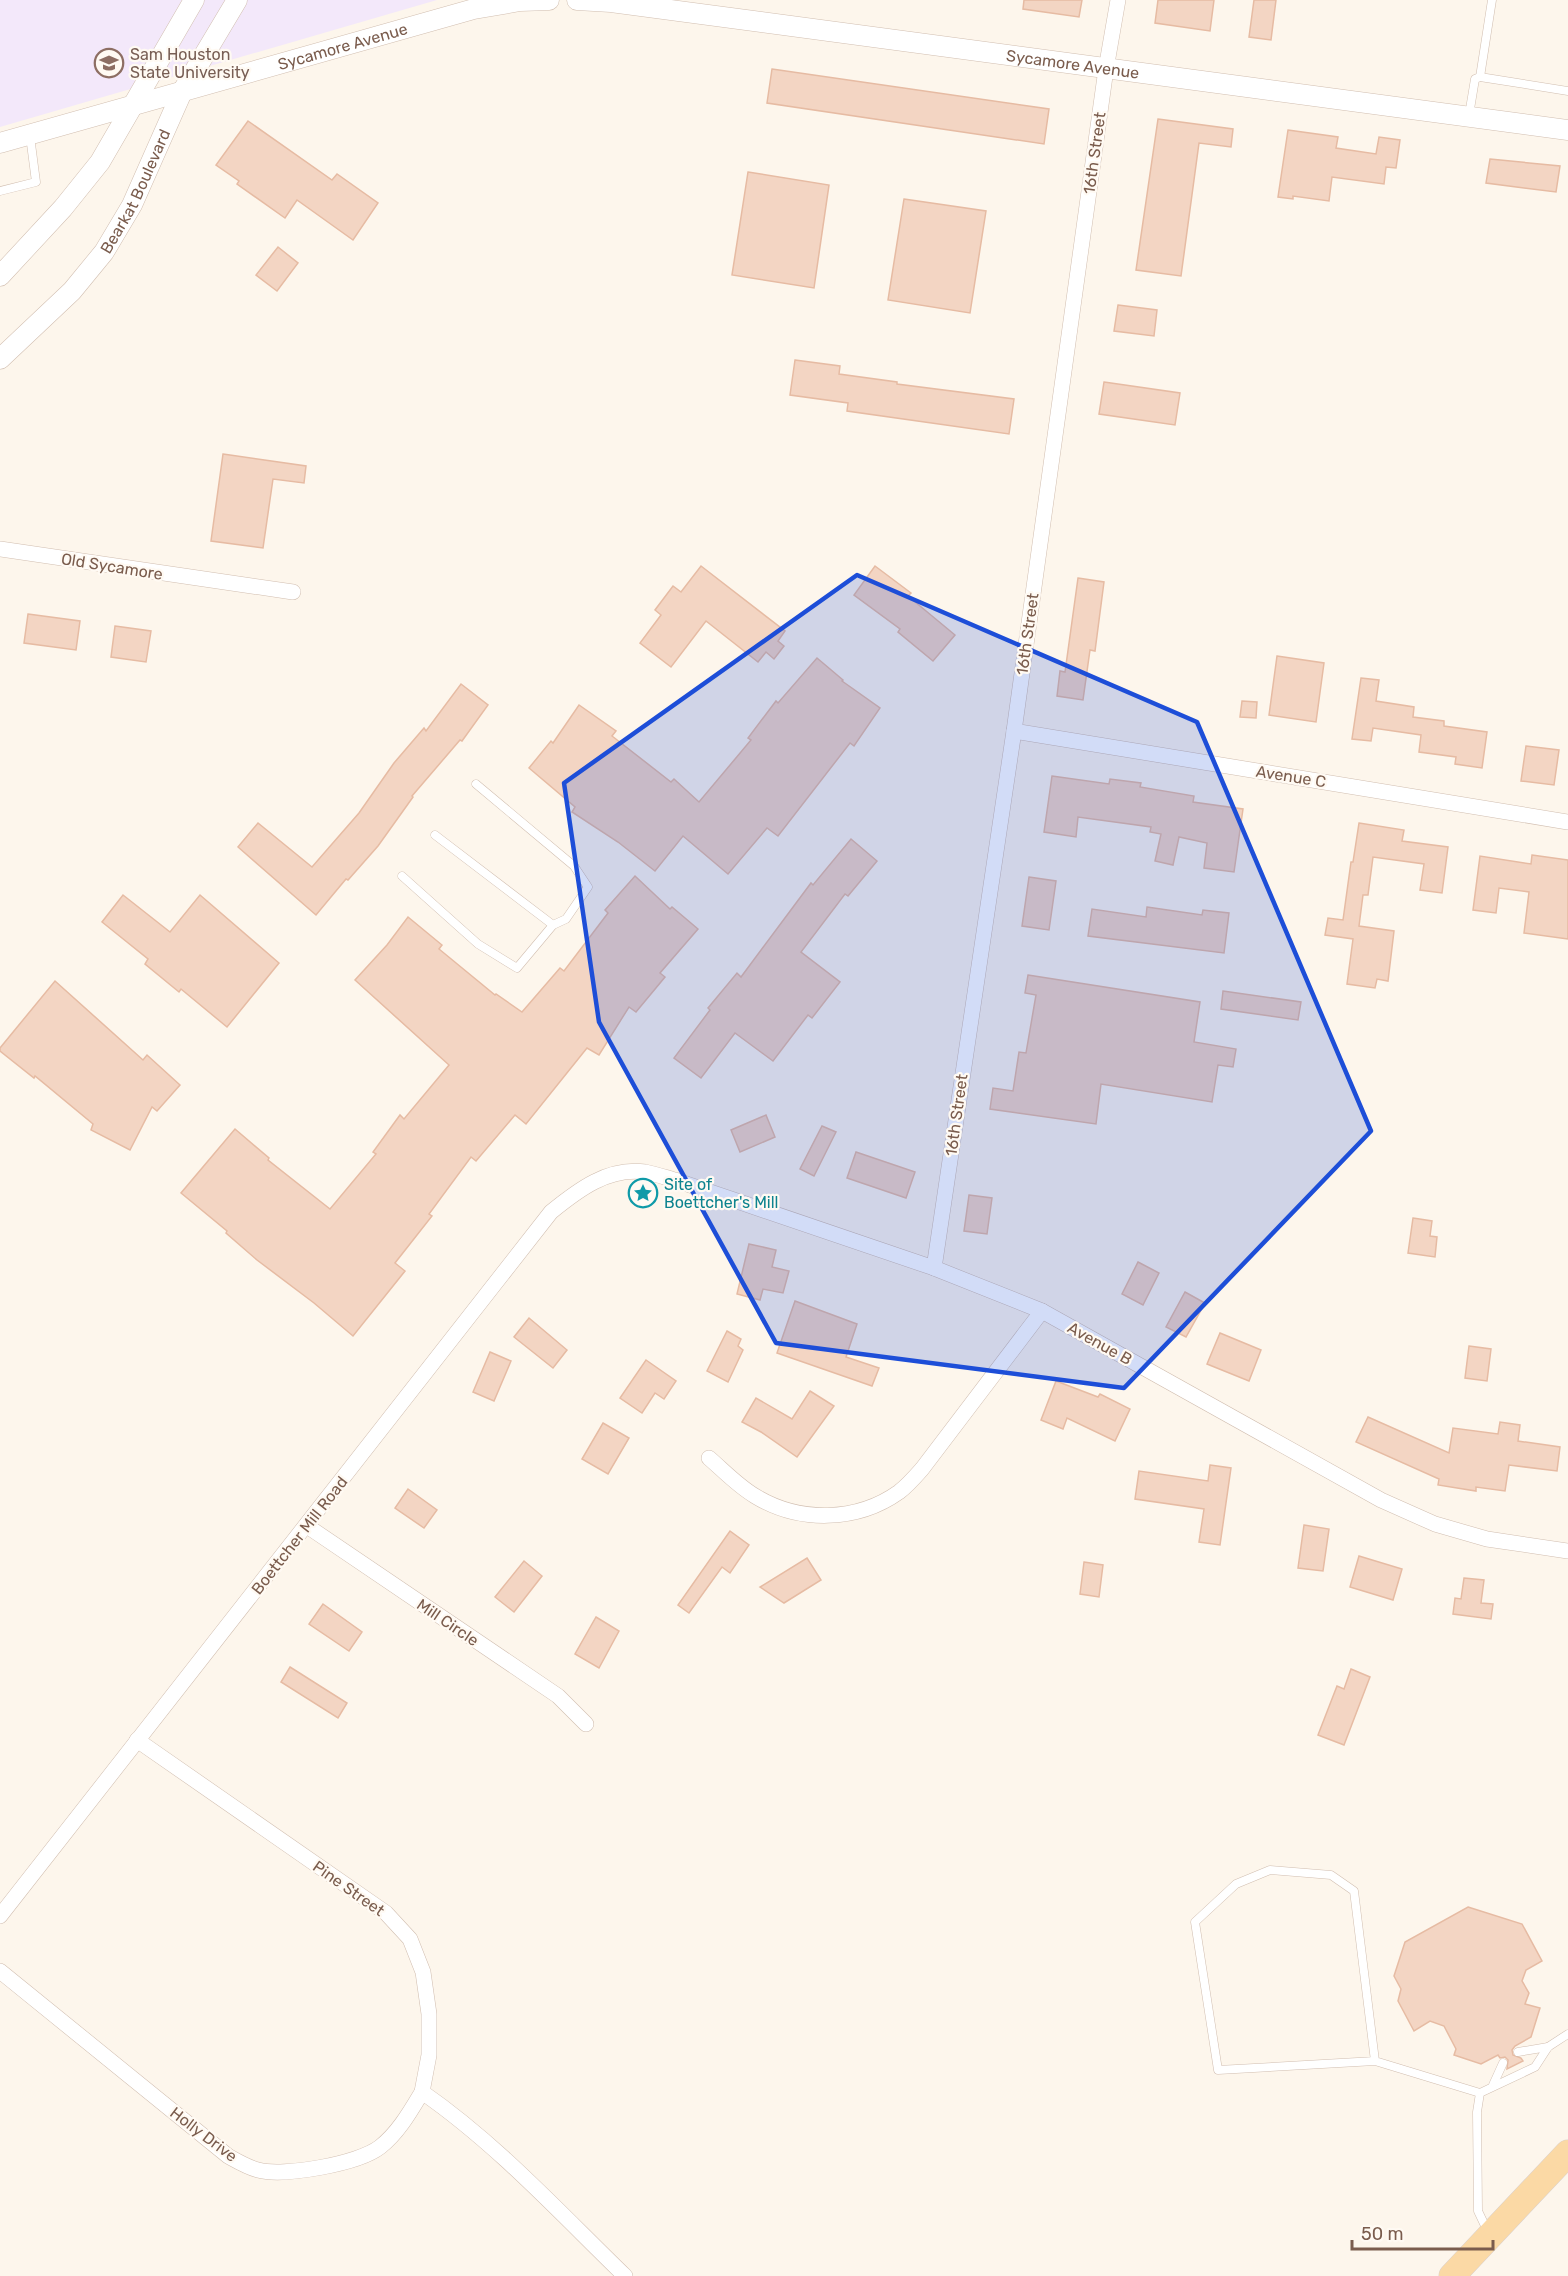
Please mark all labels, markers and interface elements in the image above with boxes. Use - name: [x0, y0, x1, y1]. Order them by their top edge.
- street label: Sycamore Avenue: [276, 19, 410, 74]
- place label: Sam Houston State University: [130, 45, 250, 82]
- street label: Sycamore Avenue: [1005, 46, 1141, 83]
- school or university icon: Sam Houston State University: [93, 47, 125, 79]
- street label: 16th Street: [1079, 111, 1110, 195]
- street label: Bearkat Boulevard: [96, 126, 174, 257]
- street label: Old Sycamore: [60, 549, 164, 584]
- street label: 16th Street: [1012, 592, 1043, 676]
- street label: Avenue C: [1255, 762, 1327, 791]
- street label: 16th Street: [941, 1073, 972, 1157]
- place label: Site of Boettcher's Mill: [664, 1175, 778, 1212]
- place icon: Site of Boettcher's Mill: [627, 1177, 659, 1209]
- street label: Avenue B: [1064, 1318, 1135, 1369]
- street label: Boettcher Mill Road: [247, 1472, 351, 1598]
- street label: Mill Circle: [413, 1595, 482, 1650]
- street label: Pine Street: [309, 1857, 388, 1920]
- street label: Holly Drive: [166, 2103, 241, 2166]
- scale bar: [1352, 2213, 1493, 2251]
- text: 50 m: [1361, 2223, 1404, 2245]

